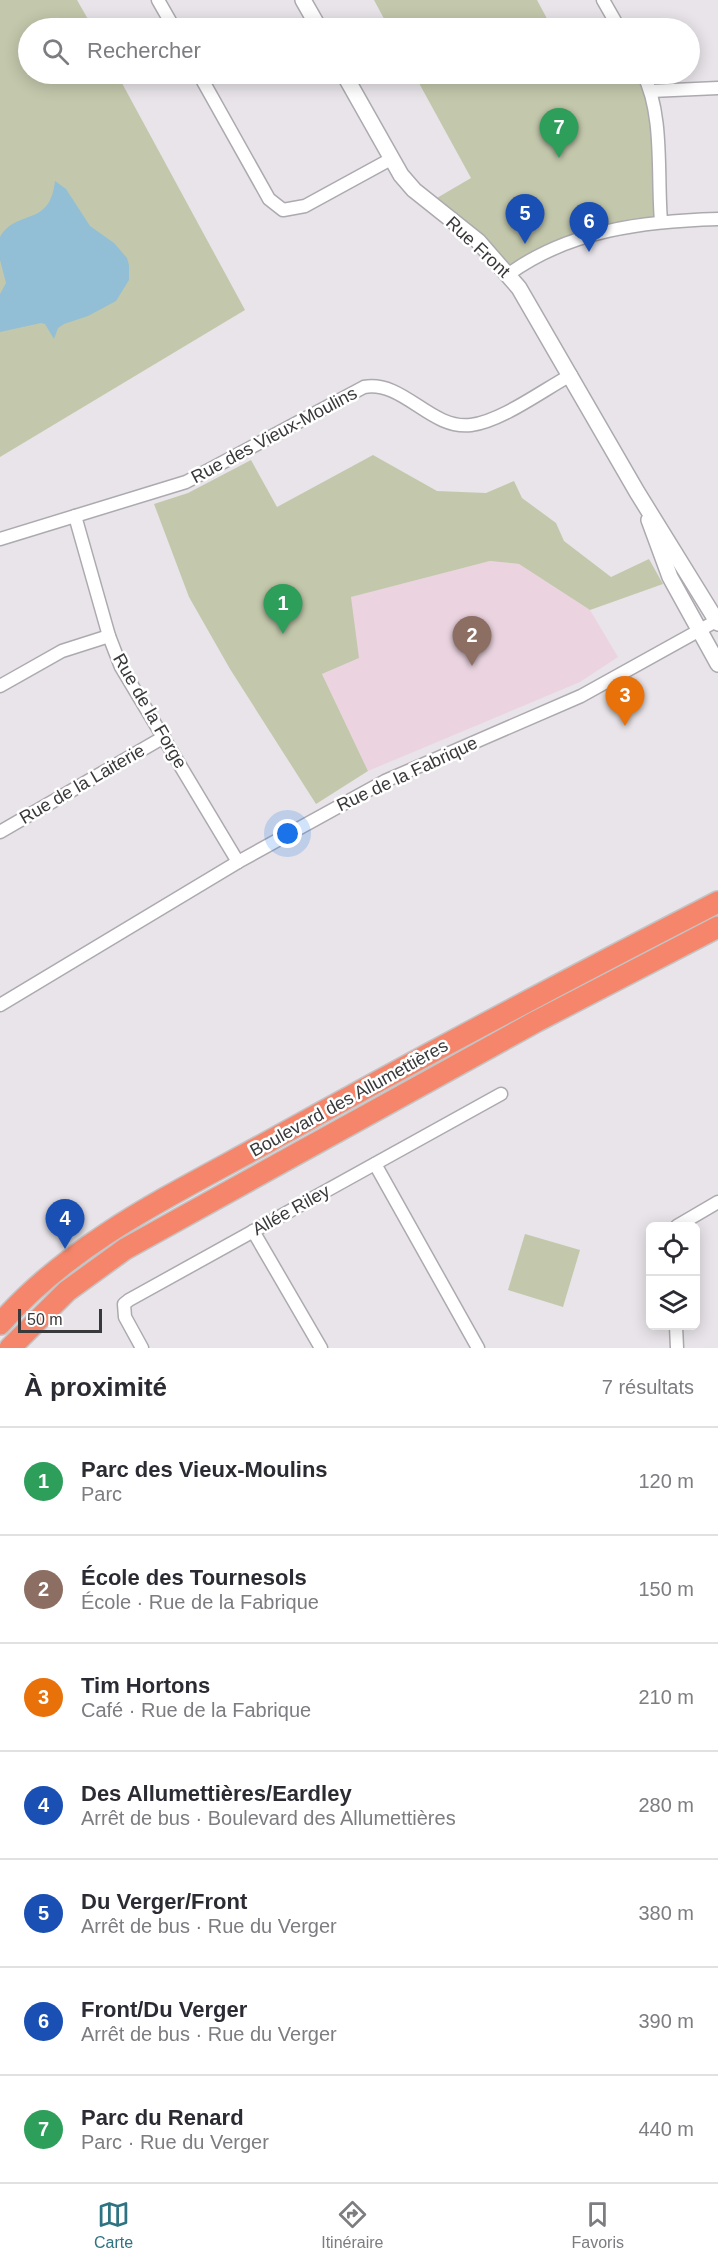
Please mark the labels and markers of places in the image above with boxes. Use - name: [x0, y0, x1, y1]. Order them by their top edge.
- pin: 7: [540, 108, 578, 158]
- pin: 5: [506, 194, 544, 244]
- pin: 6: [570, 202, 608, 252]
- pin: 1: [264, 584, 302, 634]
- pin: 2: [452, 616, 492, 666]
- pin: 3: [606, 676, 644, 726]
- pin: 4: [46, 1200, 84, 1249]

